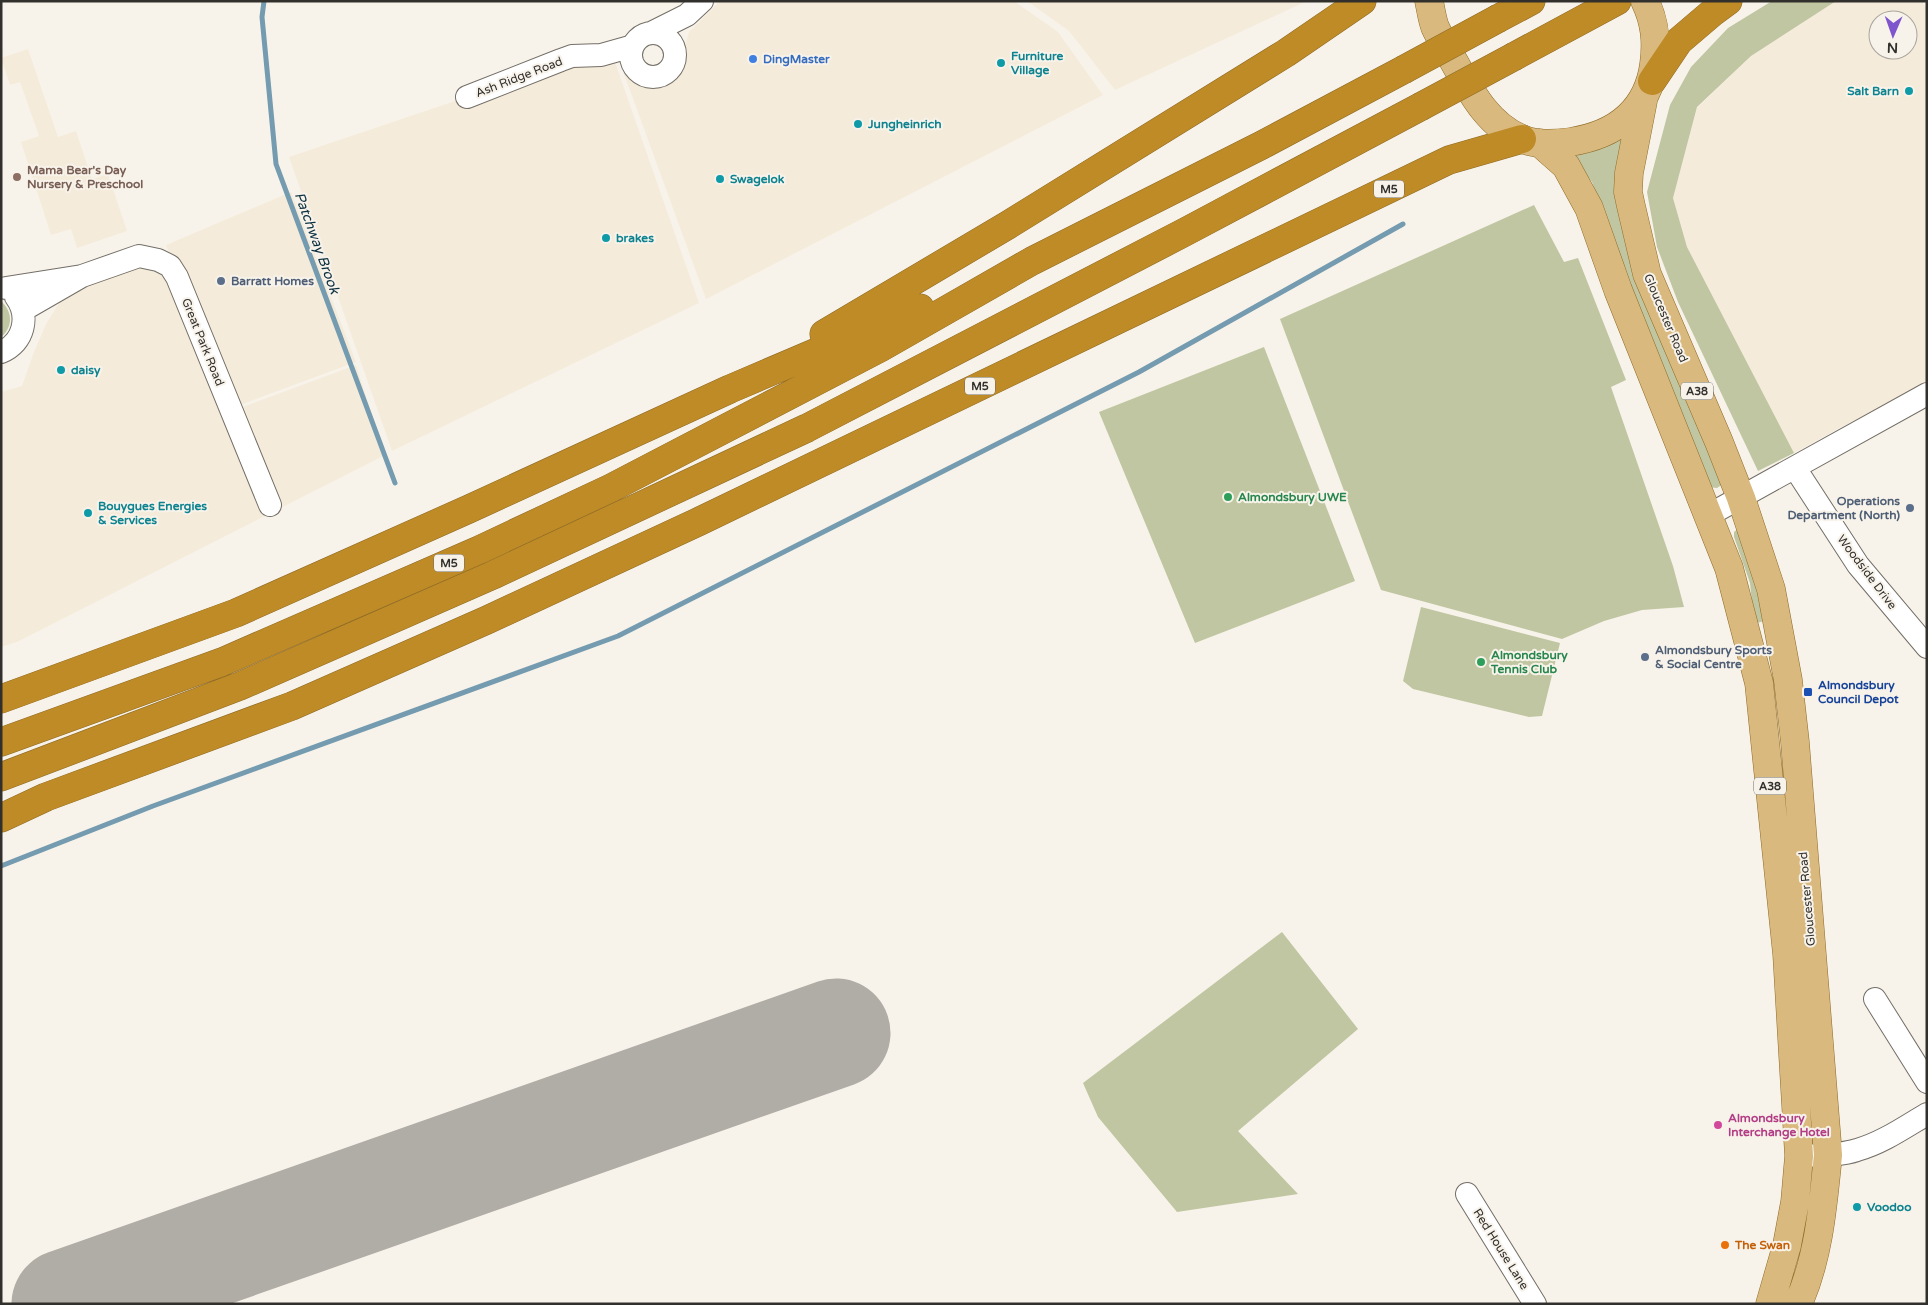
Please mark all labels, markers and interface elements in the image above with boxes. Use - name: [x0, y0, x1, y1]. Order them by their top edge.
- north arrow: [1868, 10, 1918, 60]
- text: N: [1887, 39, 1898, 56]
- place label: Furniture Village: [1011, 49, 1063, 78]
- place label: DingMaster: [763, 52, 830, 67]
- marker: DingMaster: [747, 53, 759, 65]
- street label: Ash Ridge Road: [474, 54, 564, 100]
- marker: Furniture Village: [995, 57, 1007, 69]
- place label: Salt Barn: [1847, 84, 1899, 98]
- marker: Salt Barn: [1903, 85, 1915, 97]
- place label: Jungheinrich: [867, 117, 941, 132]
- marker: Jungheinrich: [852, 118, 864, 130]
- place label: Mama Bear's Day Nursery & Preschool: [27, 163, 143, 192]
- marker: Mama Bear's Day Nursery & Preschool: [11, 171, 23, 183]
- place label: Swagelok: [730, 172, 785, 187]
- marker: Swagelok: [714, 173, 726, 185]
- road number: M5: [1374, 180, 1404, 198]
- water label: Patchway Brook: [291, 190, 344, 298]
- place label: brakes: [616, 231, 654, 245]
- marker: brakes: [600, 232, 612, 244]
- street label: Gloucester Road: [1641, 272, 1691, 364]
- place label: Barratt Homes: [231, 274, 314, 288]
- marker: Barratt Homes: [215, 275, 227, 287]
- street label: Great Park Road: [179, 296, 227, 388]
- place label: daisy: [71, 363, 101, 378]
- marker: daisy: [55, 364, 67, 376]
- road number: M5: [965, 378, 995, 394]
- road number: A38: [1681, 382, 1713, 400]
- place label: Almondsbury UWE: [1238, 490, 1347, 505]
- marker: Almondsbury UWE: [1222, 491, 1234, 503]
- place label: Operations Department (North): [1788, 494, 1900, 523]
- place label: Bouygues Energies & Services: [98, 499, 207, 527]
- marker: Operations Department (North): [1904, 502, 1916, 514]
- marker: Bouygues Energies & Services: [82, 507, 94, 519]
- street label: Woodside Drive: [1834, 532, 1900, 612]
- road number: M5: [434, 554, 464, 572]
- place label: Almondsbury Sports & Social Centre: [1655, 643, 1772, 671]
- place label: Almondsbury Tennis Club: [1490, 648, 1568, 676]
- marker: Almondsbury Sports & Social Centre: [1639, 651, 1651, 663]
- marker: Almondsbury Tennis Club: [1475, 656, 1487, 668]
- place label: Almondsbury Council Depot: [1818, 678, 1899, 707]
- marker: Almondsbury Council Depot: [1802, 686, 1814, 698]
- road number: A38: [1754, 778, 1786, 794]
- street label: Gloucester Road: [1796, 851, 1818, 947]
- place label: Almondsbury Interchange Hotel: [1728, 1111, 1830, 1140]
- marker: Almondsbury Interchange Hotel: [1712, 1119, 1724, 1131]
- place label: Voodoo: [1867, 1200, 1911, 1214]
- marker: Voodoo: [1851, 1201, 1863, 1213]
- street label: Red House Lane: [1470, 1206, 1532, 1292]
- place label: The Swan: [1734, 1238, 1790, 1252]
- marker: The Swan: [1719, 1239, 1731, 1251]

